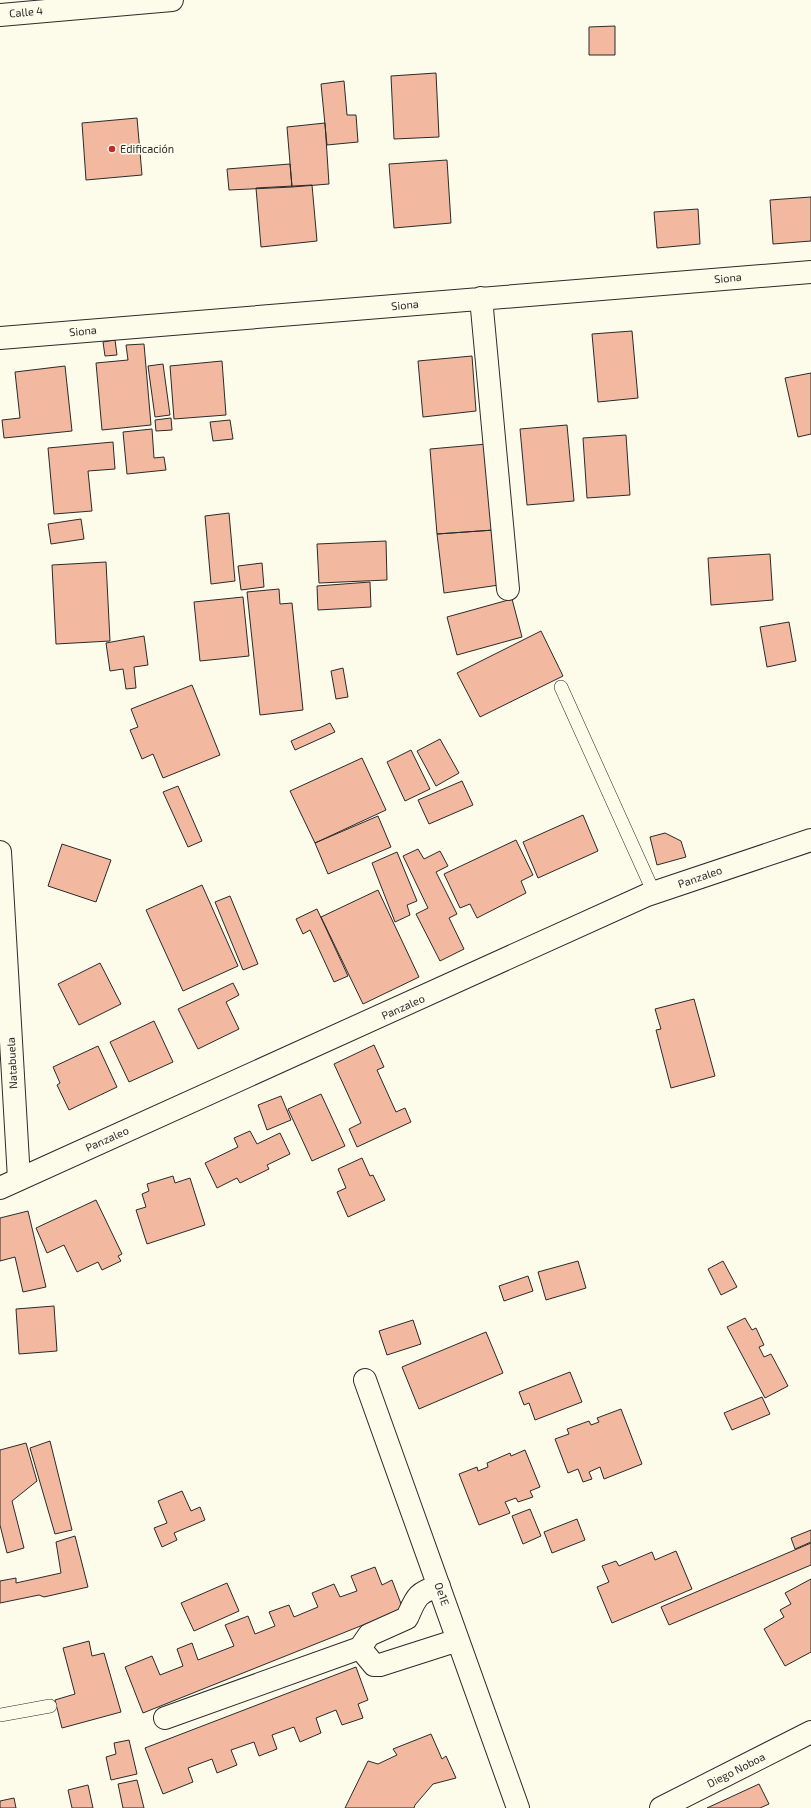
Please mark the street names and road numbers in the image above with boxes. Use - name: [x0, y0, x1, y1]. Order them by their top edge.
- street label: Calle 4: [8, 4, 44, 19]
- street label: Siona: [714, 270, 742, 285]
- street label: Siona: [391, 297, 419, 312]
- street label: Siona: [69, 323, 97, 338]
- street label: Panzaleo: [676, 863, 724, 890]
- street label: Panzaleo: [379, 991, 426, 1022]
- street label: Natabuela: [4, 1037, 19, 1089]
- street label: Panzaleo: [83, 1123, 130, 1154]
- street label: Oe1E: [432, 1580, 452, 1607]
- street label: Diego Noboa: [705, 1749, 767, 1790]

